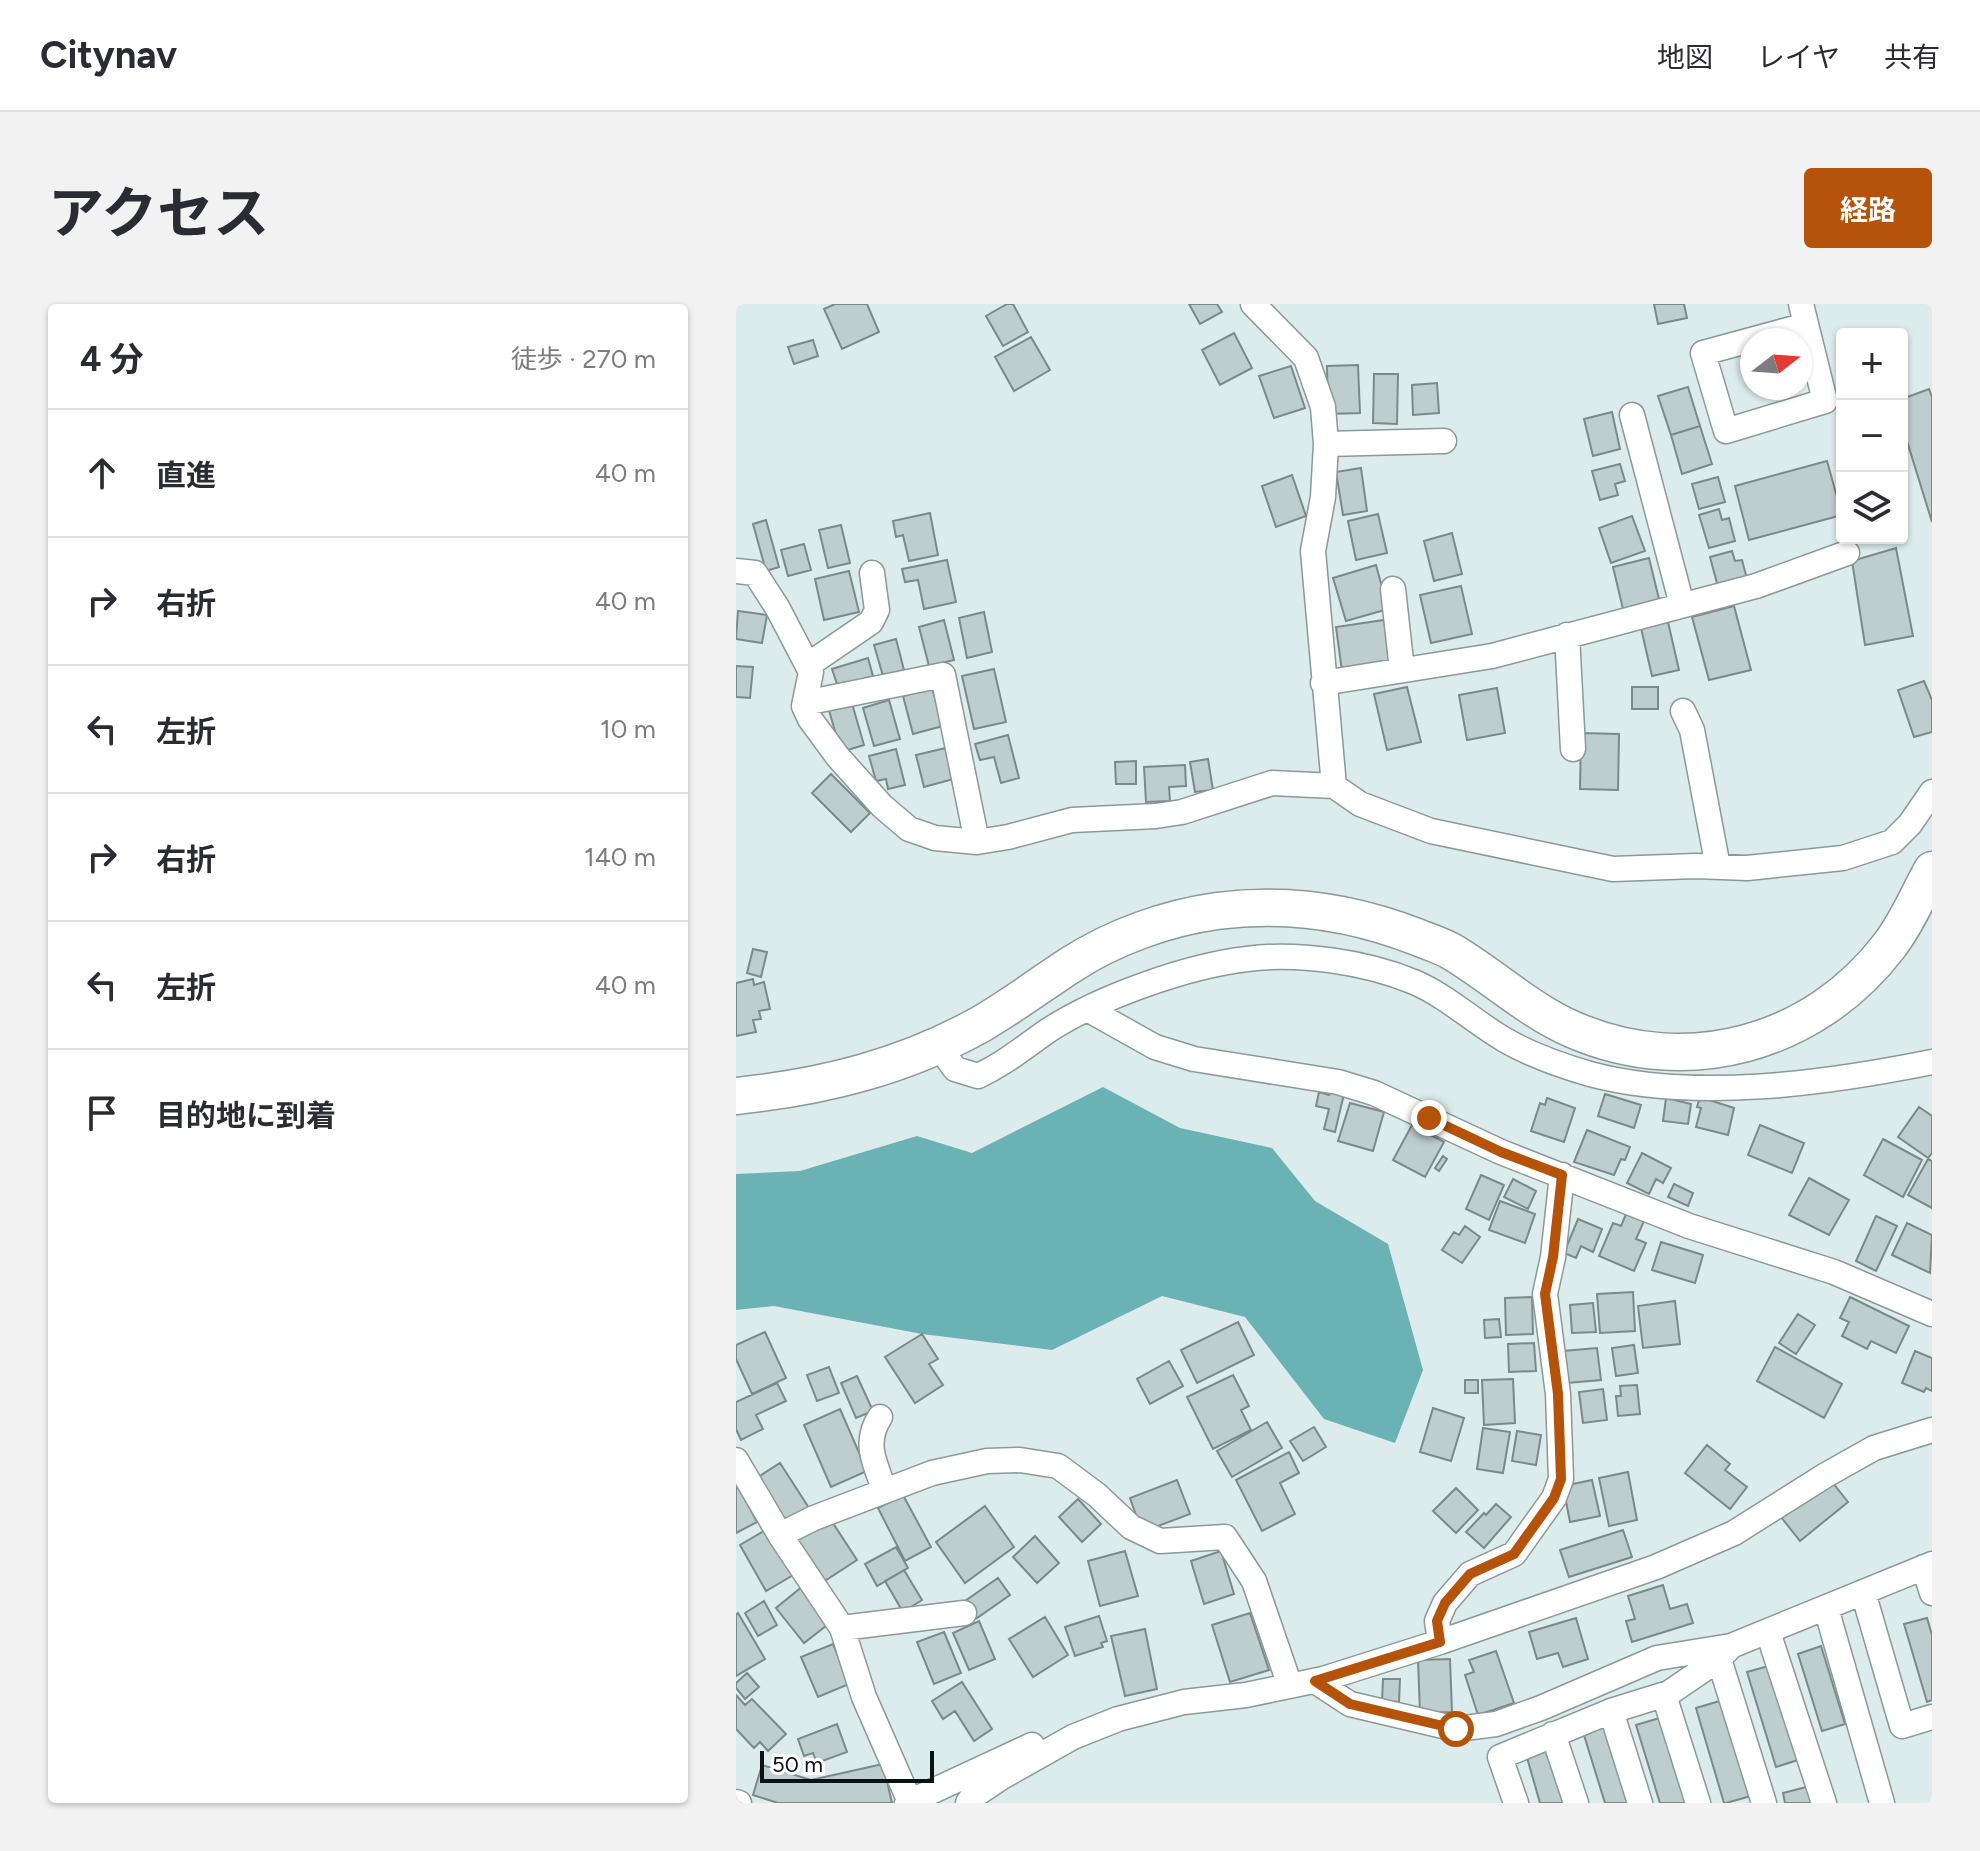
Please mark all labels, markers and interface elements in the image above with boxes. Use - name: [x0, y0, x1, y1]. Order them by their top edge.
- text: Citynav: [40, 32, 177, 78]
- text: 地図: [1657, 40, 1713, 74]
- text: レイヤ: [1757, 40, 1840, 74]
- text: 共有: [1884, 40, 1940, 74]
- button: 経路: [1804, 168, 1932, 248]
- text: アクセス: [48, 180, 269, 247]
- north arrow: [1740, 328, 1812, 400]
- map controls: [1836, 328, 1908, 544]
- button: +: [1836, 328, 1908, 400]
- text: 4 分: [80, 339, 144, 380]
- text: 徒歩 · 270 m: [511, 343, 656, 375]
- button: −: [1836, 400, 1908, 472]
- icon: ahead: [80, 451, 124, 495]
- text: 直進: [156, 457, 216, 494]
- text: 40 m: [595, 457, 656, 489]
- button: layers: [1836, 472, 1908, 544]
- icon: right: [80, 579, 124, 623]
- text: 右折: [156, 585, 216, 622]
- text: 40 m: [595, 585, 656, 617]
- icon: left: [80, 707, 124, 751]
- text: 左折: [156, 713, 216, 750]
- text: 10 m: [600, 713, 656, 745]
- icon: right: [80, 835, 124, 879]
- text: 右折: [156, 841, 216, 878]
- text: 140 m: [584, 841, 656, 873]
- icon: left: [80, 963, 124, 1007]
- text: 左折: [156, 969, 216, 1006]
- text: 40 m: [595, 969, 656, 1001]
- icon: arrive: [80, 1091, 124, 1135]
- text: 目的地に到着: [156, 1097, 336, 1134]
- route end: [1411, 1100, 1447, 1136]
- route start: [1438, 1711, 1474, 1747]
- scale bar: [760, 1747, 934, 1783]
- text: 50 m: [772, 1751, 823, 1778]

